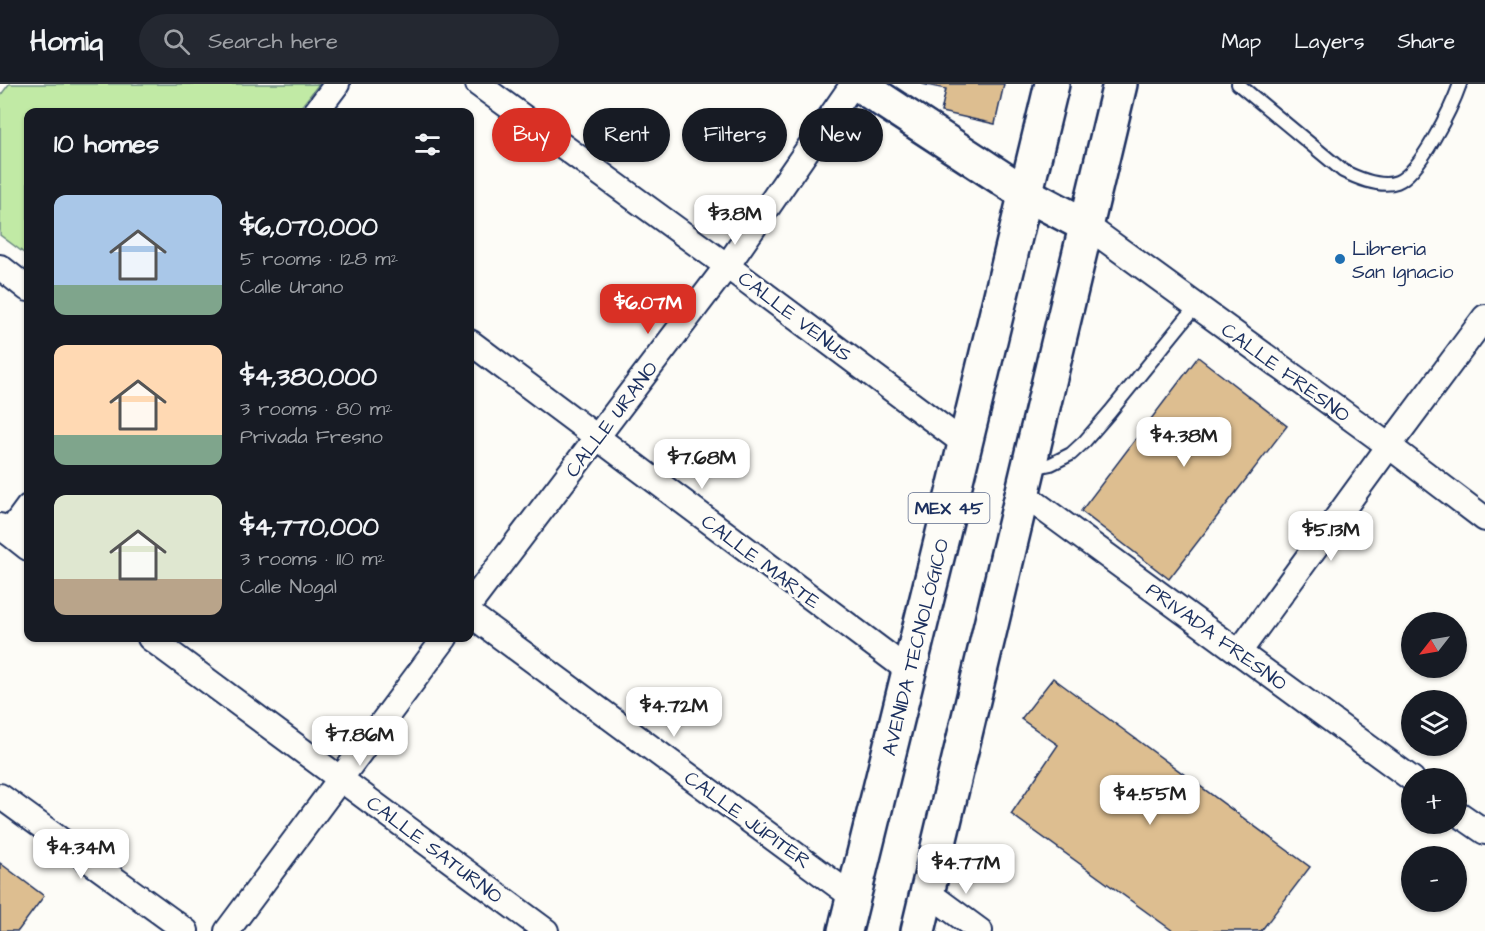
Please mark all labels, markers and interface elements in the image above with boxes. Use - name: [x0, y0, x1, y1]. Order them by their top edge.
- search box: [139, 14, 559, 68]
- text: Homiq: [30, 22, 103, 61]
- icon: search: [160, 25, 193, 58]
- text: Search here: [208, 26, 338, 57]
- text: Map: [1221, 27, 1261, 56]
- text: Layers: [1294, 27, 1364, 56]
- text: Share: [1397, 27, 1455, 56]
- chip: Buy: [492, 108, 571, 162]
- chip: Rent: [583, 108, 670, 162]
- chip: Filters: [682, 108, 787, 162]
- chip: New: [799, 108, 883, 162]
- text: 10 homes: [54, 126, 159, 162]
- icon: filters: [411, 128, 444, 161]
- pin: $3.8M: [693, 195, 777, 246]
- text: $3.8M: [708, 200, 762, 228]
- text: $6,070,000: [240, 209, 378, 245]
- icon: home: [102, 219, 174, 291]
- place label: Libreria San Ignacio: [1352, 235, 1453, 287]
- text: 5 rooms · 128 m²: [240, 245, 398, 273]
- marker: Libreria San Ignacio: [1333, 252, 1347, 266]
- street label: CALLE VENUS: [732, 265, 857, 369]
- text: Calle Urano: [240, 273, 343, 301]
- pin: $6.07M: [599, 284, 697, 335]
- text: $6.07M: [614, 289, 682, 317]
- street label: CALLE FRESNO: [1215, 316, 1356, 429]
- street label: CALLE URANO: [559, 356, 665, 483]
- text: $4,380,000: [240, 359, 377, 395]
- icon: home: [102, 369, 174, 441]
- text: 3 rooms · 80 m²: [240, 395, 393, 423]
- pin: $4.38M: [1135, 417, 1233, 468]
- text: $4.38M: [1150, 422, 1218, 450]
- text: Privada Fresno: [240, 423, 383, 451]
- pin: $7.68M: [653, 439, 751, 490]
- text: $7.68M: [668, 444, 736, 472]
- road number: MEX 45: [908, 493, 990, 523]
- street label: CALLE MARTE: [695, 508, 826, 616]
- text: $4,770,000: [240, 509, 379, 545]
- pin: $5.13M: [1282, 511, 1380, 562]
- text: $5.13M: [1302, 516, 1360, 544]
- icon: home: [102, 519, 174, 591]
- street label: AVENIDA TECNOLÓGICO: [875, 536, 956, 759]
- text: 3 rooms · 110 m²: [240, 545, 385, 573]
- text: Calle Nogal: [240, 573, 337, 601]
- street label: PRIVADA FRESNO: [1140, 576, 1293, 697]
- north arrow: [1401, 612, 1467, 678]
- map controls: [1401, 612, 1467, 912]
- pin: $4.72M: [625, 687, 723, 738]
- button: layers: [1401, 690, 1467, 756]
- text: $4.72M: [640, 692, 708, 720]
- pin: $7.86M: [311, 716, 409, 767]
- text: $7.86M: [326, 721, 394, 749]
- street label: CALLE JÚPITER: [678, 764, 817, 875]
- button: +: [1401, 768, 1467, 834]
- pin: $4.55M: [1101, 775, 1199, 826]
- text: $4.55M: [1114, 780, 1186, 808]
- street label: CALLE SATURNO: [360, 789, 508, 910]
- pin: $4.34M: [32, 829, 130, 880]
- text: $4.34M: [47, 834, 115, 862]
- pin: $4.77M: [917, 844, 1015, 895]
- button: −: [1401, 846, 1467, 912]
- text: $4.77M: [932, 849, 1000, 877]

